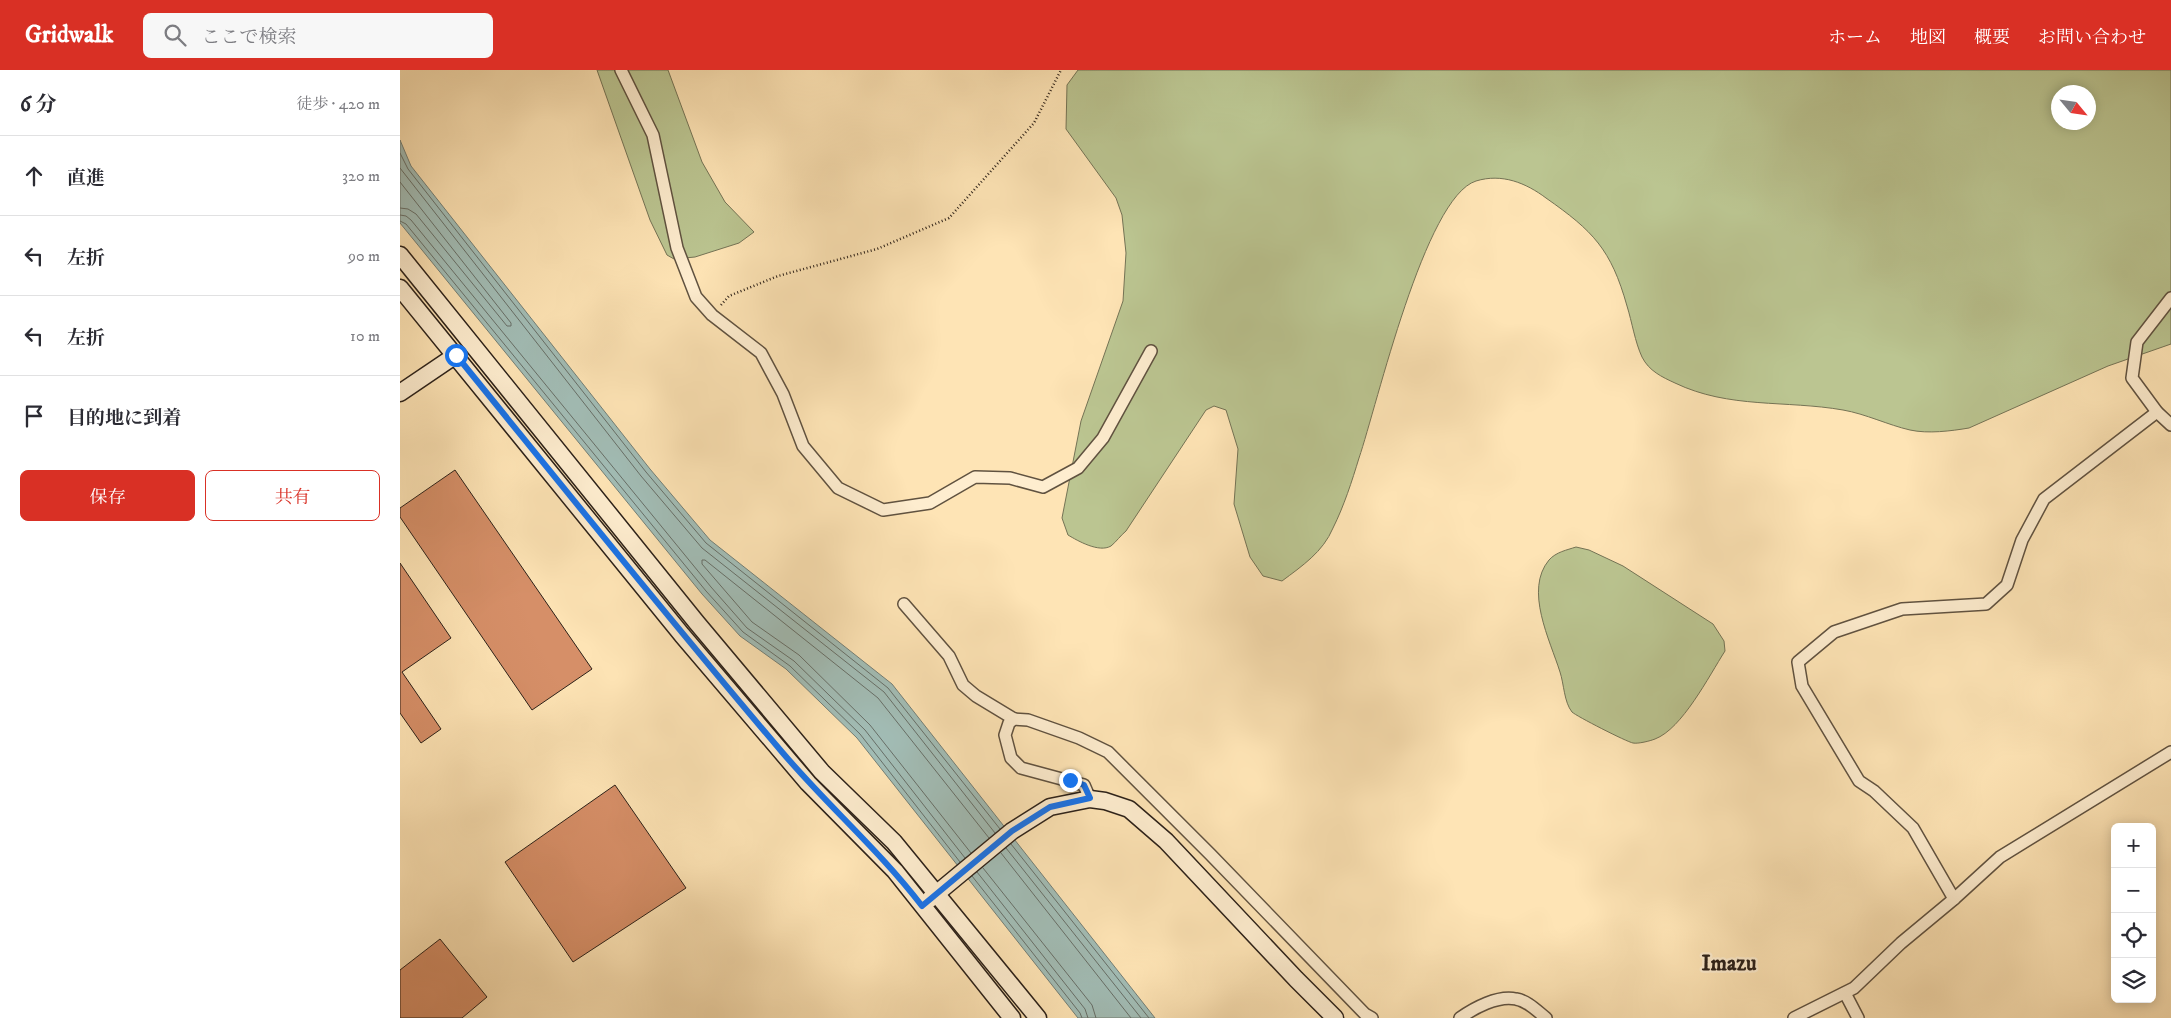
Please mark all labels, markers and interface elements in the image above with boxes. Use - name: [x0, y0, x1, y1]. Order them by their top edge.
- search box: [143, 13, 493, 58]
- text: Gridwalk: [25, 20, 113, 50]
- icon: search: [161, 21, 189, 49]
- text: ここで検索: [201, 26, 296, 49]
- text: ホーム: [1828, 27, 1882, 49]
- text: 地図: [1910, 27, 1946, 49]
- text: 概要: [1974, 27, 2010, 49]
- text: お問い合わせ: [2038, 27, 2146, 49]
- north arrow: [2051, 85, 2096, 130]
- text: 6 分: [20, 92, 56, 118]
- text: 徒歩 · 420 m: [296, 94, 380, 114]
- icon: ahead: [20, 162, 48, 190]
- text: 320 m: [342, 166, 380, 186]
- text: 直進: [67, 167, 105, 190]
- icon: left: [20, 242, 48, 270]
- text: 90 m: [348, 246, 380, 266]
- text: 左折: [67, 247, 105, 270]
- icon: left: [20, 322, 48, 350]
- text: 10 m: [350, 326, 380, 346]
- text: 左折: [67, 327, 105, 350]
- route start: [445, 344, 468, 367]
- icon: arrive: [20, 402, 48, 430]
- text: 目的地に到着: [67, 407, 181, 430]
- button: 保存: [20, 470, 195, 521]
- button: 共有: [205, 470, 380, 521]
- route end: [1059, 769, 1082, 792]
- map controls: [2111, 823, 2156, 1003]
- button: +: [2111, 823, 2156, 868]
- button: −: [2111, 868, 2156, 913]
- button: locate: [2111, 913, 2156, 958]
- district label: Imazu: [1701, 950, 1757, 977]
- button: layers: [2111, 958, 2156, 1003]

